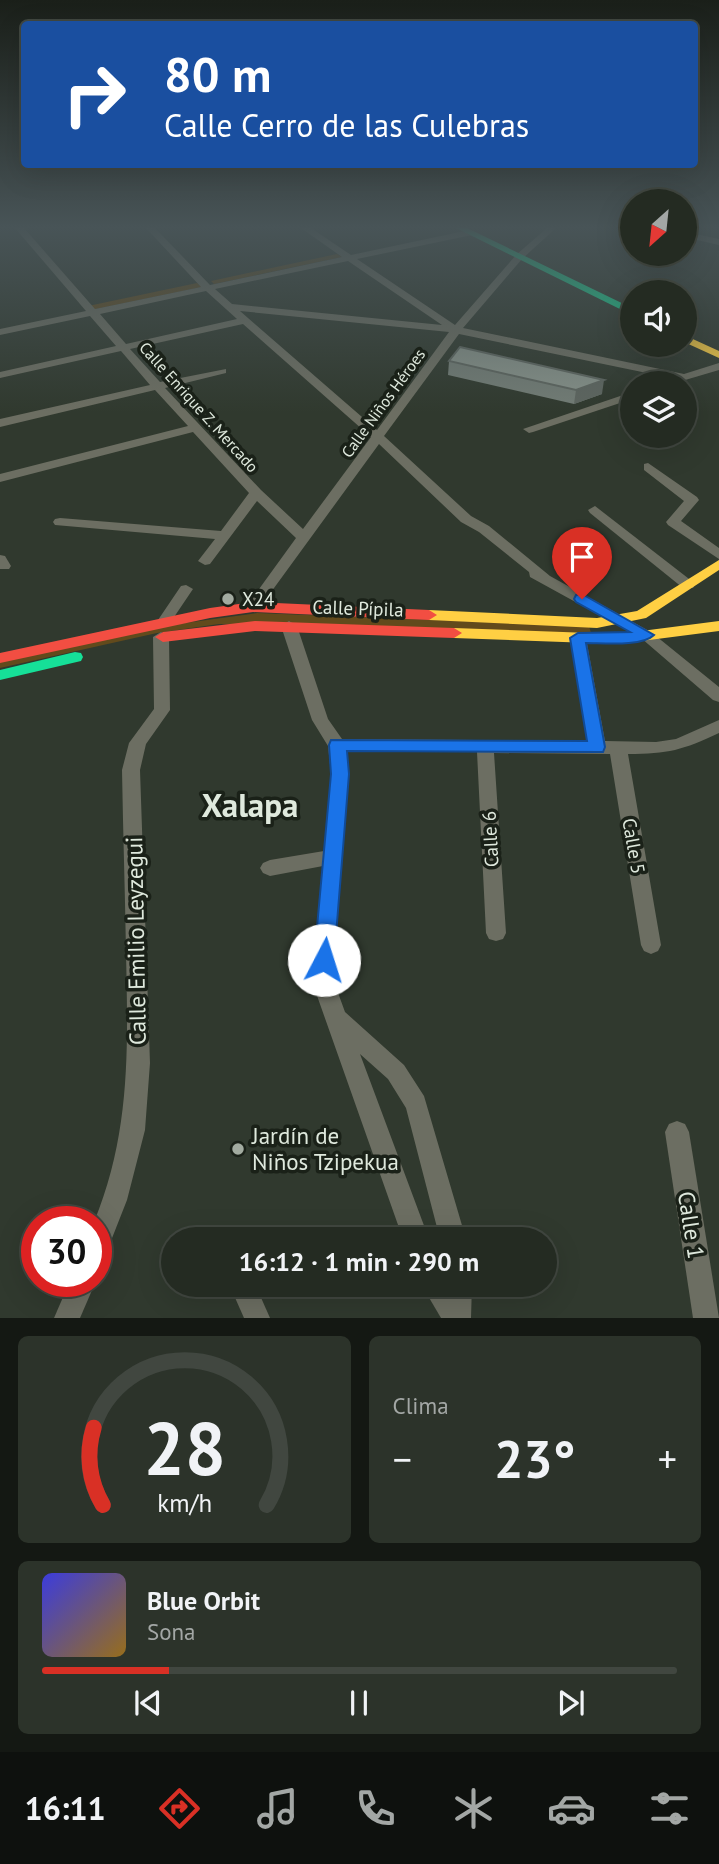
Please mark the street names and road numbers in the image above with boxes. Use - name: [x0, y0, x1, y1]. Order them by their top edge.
- street label: Calle Enrique Z. Mercado: [135, 338, 263, 476]
- street label: Calle Niños Héroes: [337, 344, 429, 461]
- street label: Calle Pípila: [312, 594, 404, 622]
- street label: Calle 6: [477, 810, 503, 868]
- street label: Calle 5: [617, 816, 651, 876]
- street label: Calle Emilio Leyzegui: [119, 837, 152, 1045]
- street label: Calle 1: [672, 1189, 711, 1261]

